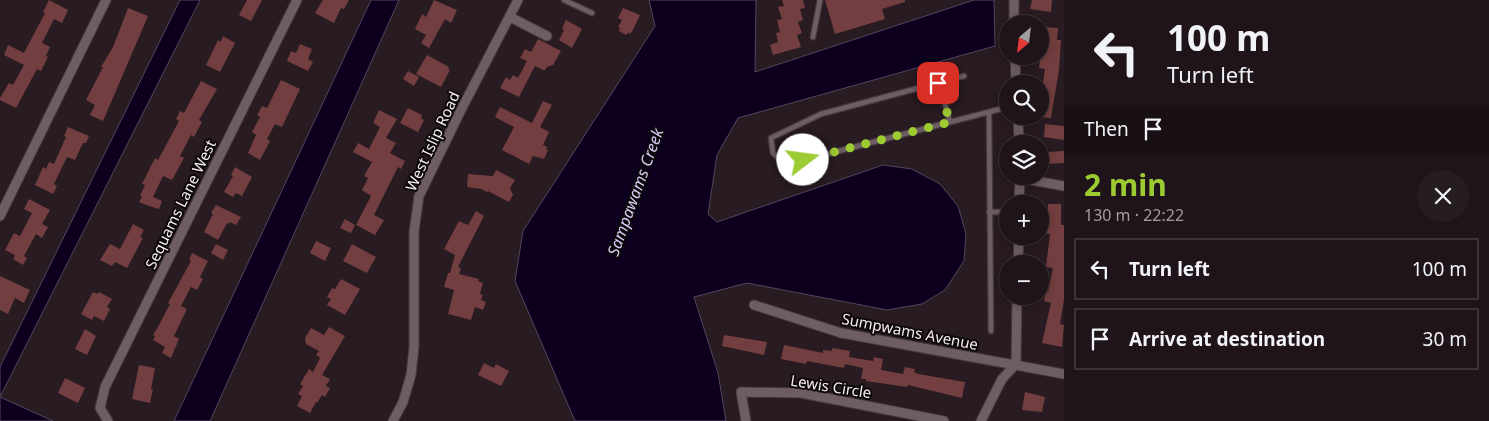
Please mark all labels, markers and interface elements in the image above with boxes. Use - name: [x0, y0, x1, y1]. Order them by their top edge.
- text: 100 m: [1167, 14, 1270, 61]
- north arrow: [999, 15, 1049, 65]
- map controls: [999, 15, 1049, 305]
- icon: left: [1084, 20, 1149, 85]
- text: Turn left: [1167, 59, 1254, 89]
- pin: [917, 62, 959, 104]
- icon: arrive: [924, 69, 952, 97]
- button: search: [999, 75, 1049, 125]
- street label: West Islip Road: [400, 88, 464, 194]
- icon: arrive: [1139, 115, 1167, 143]
- text: Then: [1084, 116, 1129, 142]
- water label: Sampawams Creek: [602, 124, 669, 259]
- position arrow: [776, 133, 828, 185]
- button: layers: [999, 135, 1049, 185]
- street label: Sequams Lane West: [140, 136, 220, 272]
- text: 2 min: [1084, 164, 1167, 205]
- button: close: [1417, 170, 1469, 222]
- button: +: [999, 195, 1049, 245]
- text: 130 m · 22:22: [1084, 204, 1184, 226]
- button: −: [999, 255, 1049, 305]
- icon: left: [1086, 255, 1114, 283]
- text: Turn left: [1129, 256, 1210, 282]
- text: 100 m: [1412, 256, 1467, 282]
- street label: Sumpwams Avenue: [840, 308, 980, 354]
- icon: arrive: [1086, 325, 1114, 353]
- text: Arrive at destination: [1129, 326, 1325, 352]
- text: 30 m: [1423, 326, 1467, 352]
- street label: Lewis Circle: [789, 370, 873, 402]

